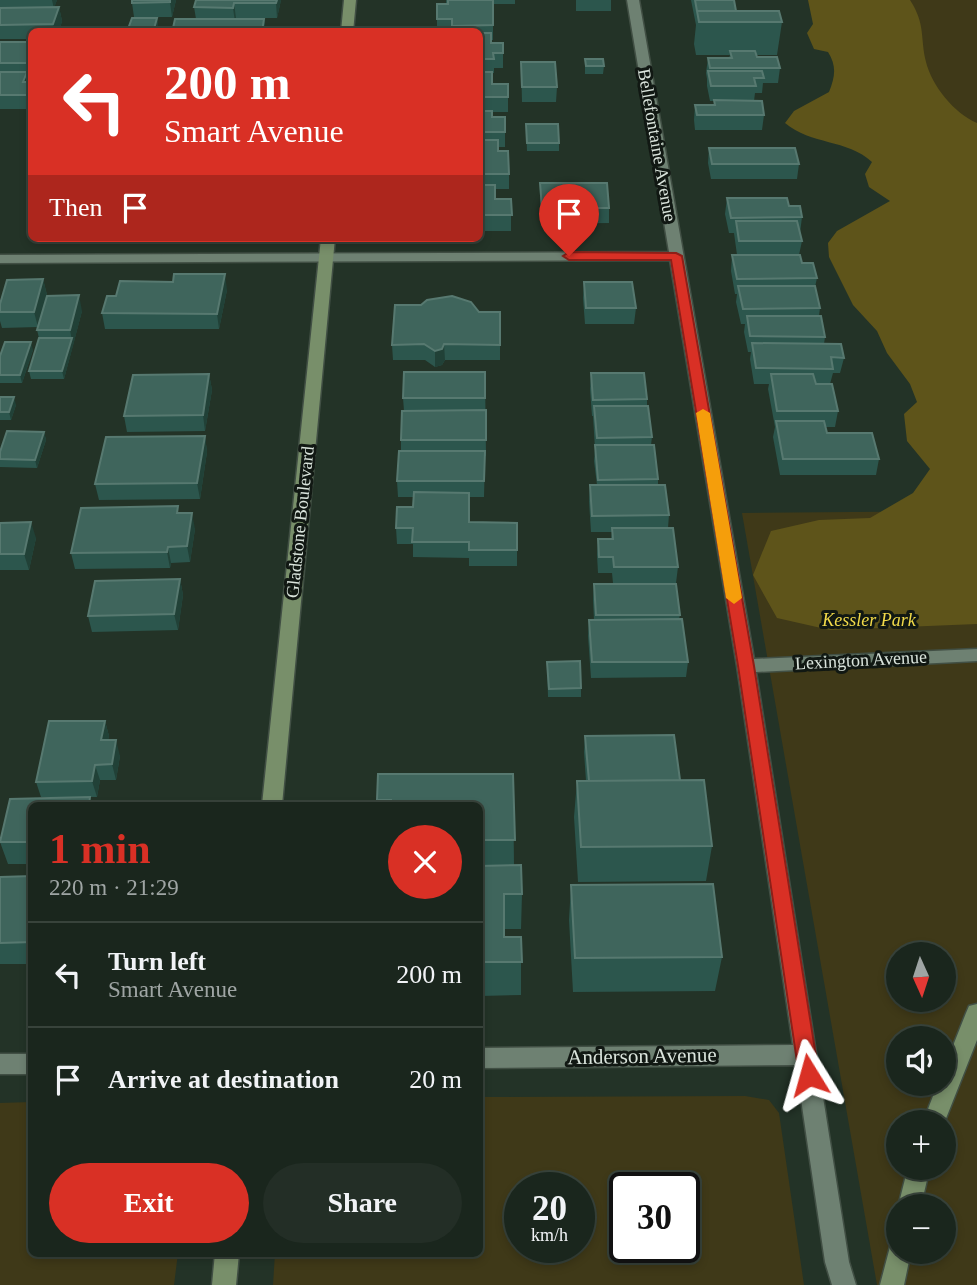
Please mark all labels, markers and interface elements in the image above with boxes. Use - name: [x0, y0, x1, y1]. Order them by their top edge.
- text: 200 m: [164, 55, 291, 110]
- icon: left: [49, 56, 140, 147]
- street label: Bellefontaine Avenue: [634, 67, 680, 223]
- text: Smart Avenue: [164, 113, 344, 149]
- pin: [539, 184, 599, 256]
- icon: arrive: [116, 189, 154, 227]
- text: Then: [49, 193, 102, 222]
- icon: arrive: [550, 195, 588, 233]
- street label: Gladstone Boulevard: [282, 445, 318, 599]
- park label: Kessler Park: [821, 610, 917, 630]
- street label: Lexington Avenue: [794, 647, 928, 673]
- button: close: [388, 825, 462, 899]
- text: 1 min: [49, 826, 151, 872]
- text: 220 m · 21:29: [49, 875, 179, 900]
- north arrow: [886, 942, 956, 1012]
- map controls: [886, 942, 956, 1264]
- text: Turn left: [108, 947, 206, 976]
- icon: left: [49, 956, 87, 994]
- text: 200 m: [396, 960, 462, 989]
- text: Smart Avenue: [108, 977, 237, 1002]
- button: sound: [886, 1026, 956, 1096]
- position arrow: [772, 1038, 846, 1112]
- street label: Anderson Avenue: [567, 1043, 717, 1069]
- icon: arrive: [49, 1061, 87, 1099]
- text: Arrive at destination: [108, 1065, 339, 1094]
- text: 20 m: [409, 1065, 462, 1094]
- button: +: [886, 1110, 956, 1180]
- button: Exit: [49, 1163, 249, 1243]
- button: Share: [263, 1163, 462, 1243]
- speed limit sign: 30: [609, 1172, 700, 1263]
- text: 20: [532, 1189, 567, 1228]
- button: −: [886, 1194, 956, 1264]
- text: km/h: [531, 1225, 568, 1245]

